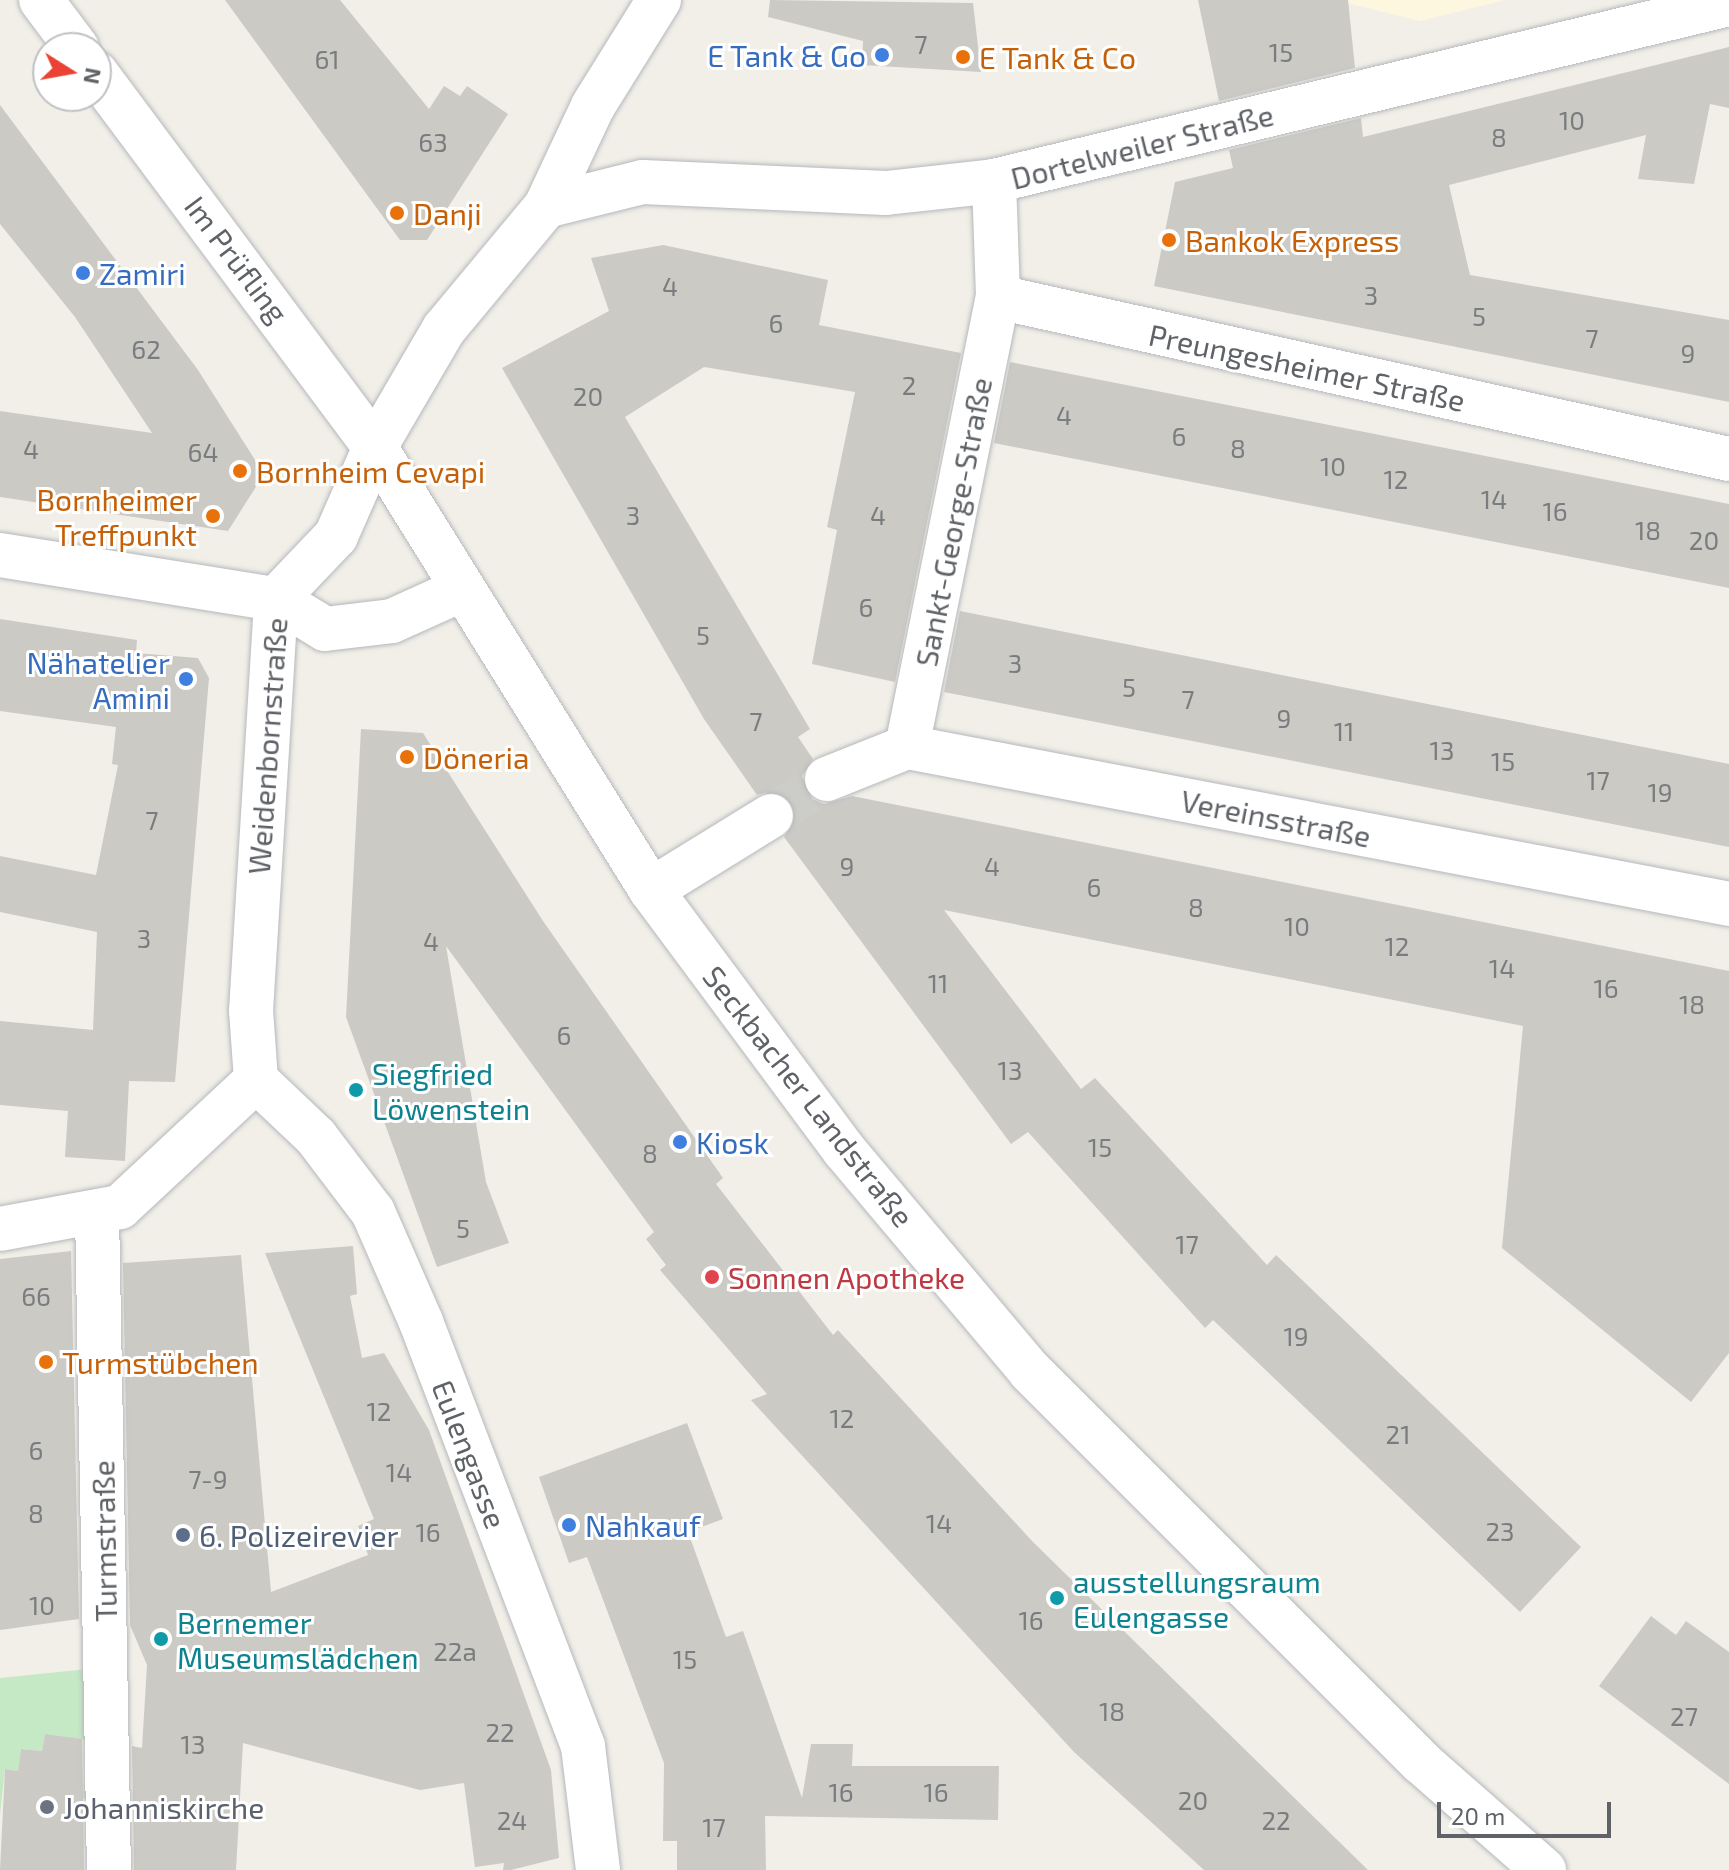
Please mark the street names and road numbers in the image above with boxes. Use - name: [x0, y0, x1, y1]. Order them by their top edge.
- street label: Dortelweiler Straße: [1007, 96, 1277, 196]
- street label: Im Prüfling: [178, 189, 296, 329]
- street label: Preungesheimer Straße: [1145, 316, 1469, 418]
- street label: Sankt-George-Straße: [907, 375, 999, 669]
- street label: Weidenbornstraße: [240, 616, 294, 876]
- street label: Vereinsstraße: [1178, 782, 1374, 854]
- street label: Seckbacher Landstraße: [696, 958, 922, 1234]
- street label: Eulengasse: [425, 1375, 515, 1533]
- street label: Turmstraße: [85, 1460, 123, 1622]

